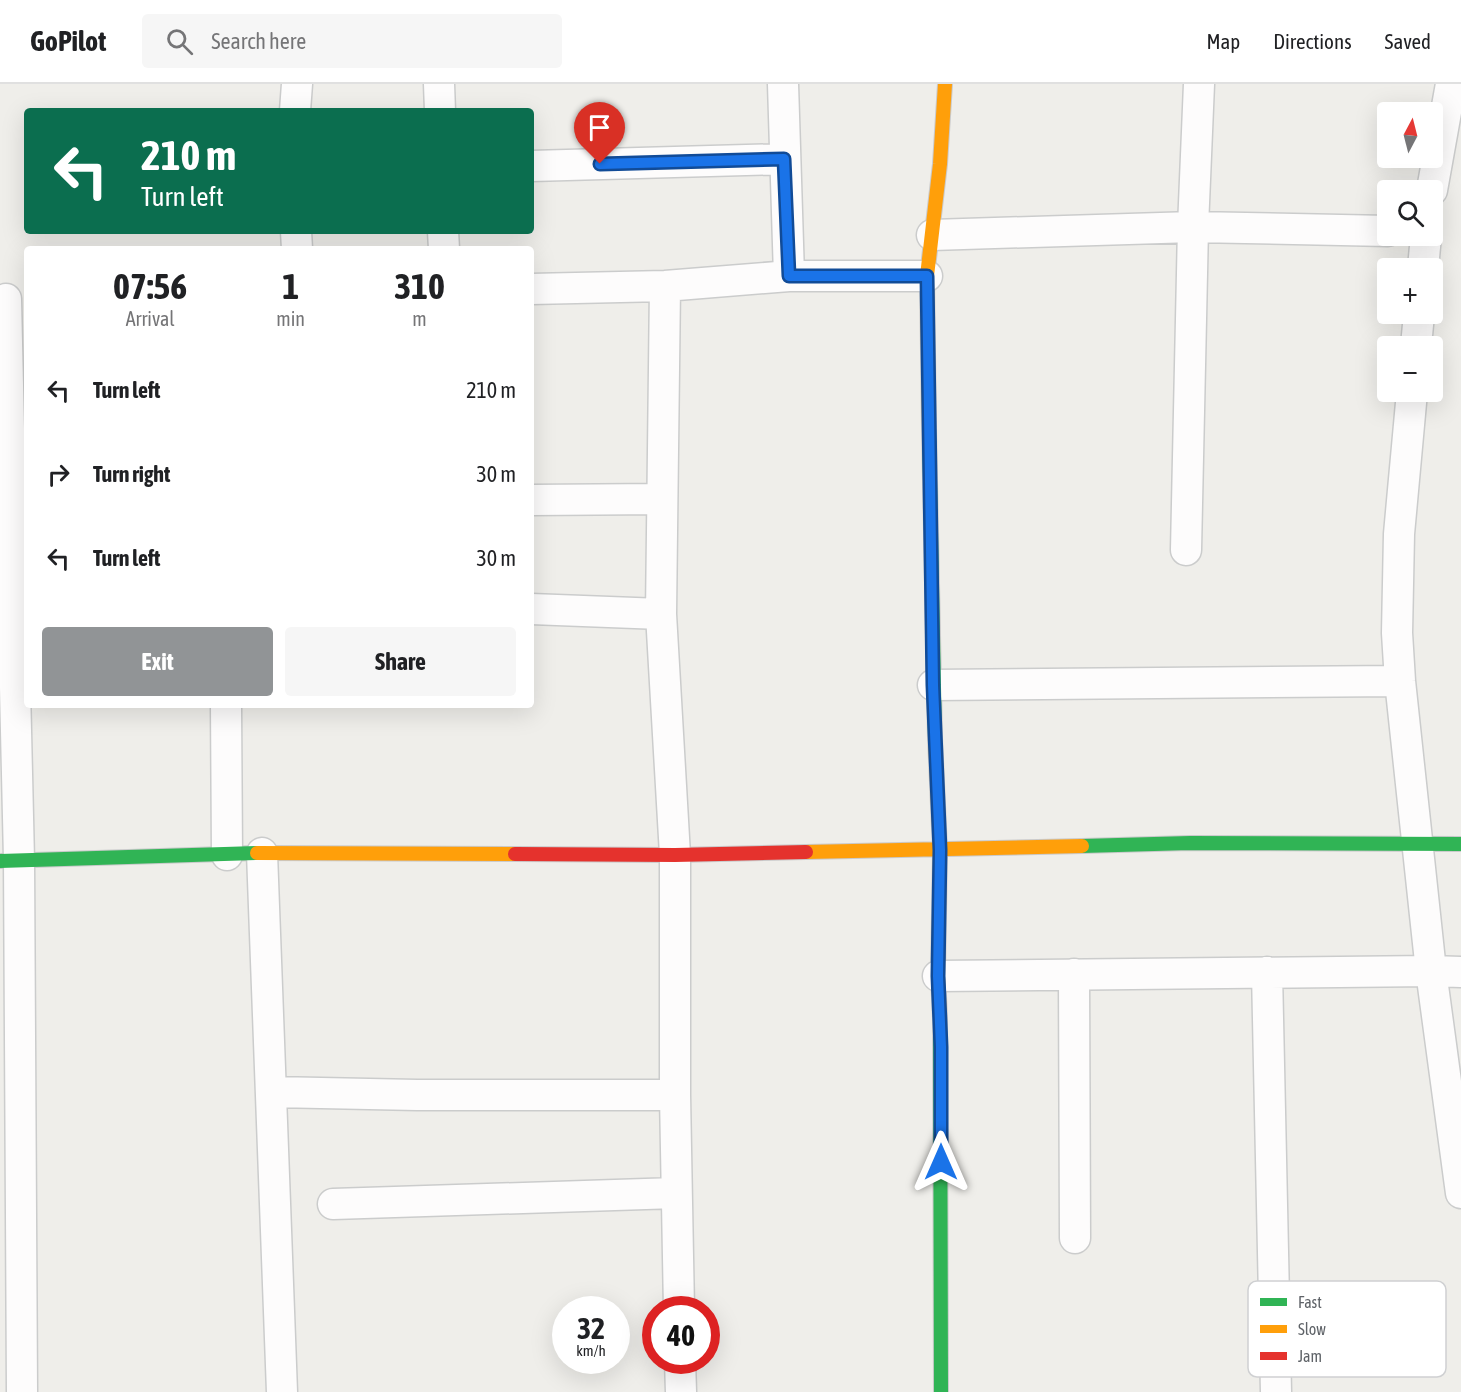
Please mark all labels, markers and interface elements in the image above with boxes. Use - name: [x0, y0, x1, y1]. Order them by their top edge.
- search box: [142, 14, 562, 68]
- text: GoPilot: [30, 25, 106, 57]
- icon: search: [163, 25, 196, 58]
- text: Search here: [211, 28, 306, 54]
- text: Map: [1206, 29, 1240, 53]
- text: Directions: [1273, 29, 1352, 53]
- text: Saved: [1385, 29, 1431, 53]
- pin: [574, 102, 625, 164]
- north arrow: [1377, 102, 1443, 168]
- map controls: [1377, 102, 1443, 402]
- icon: arrive: [583, 111, 616, 144]
- text: 210 m: [141, 131, 236, 179]
- icon: left: [42, 132, 120, 210]
- button: search: [1377, 180, 1443, 246]
- text: Turn left: [141, 181, 224, 212]
- button: +: [1377, 258, 1443, 324]
- text: 07:56: [113, 265, 187, 307]
- text: 1: [282, 265, 299, 307]
- text: 310: [394, 265, 445, 307]
- text: Arrival: [126, 307, 175, 330]
- text: min: [276, 307, 305, 330]
- text: m: [412, 307, 427, 330]
- button: −: [1377, 336, 1443, 402]
- icon: left: [42, 374, 75, 407]
- text: Turn left: [93, 377, 160, 403]
- text: 210 m: [466, 377, 516, 403]
- icon: right: [42, 458, 75, 491]
- text: Turn right: [93, 461, 170, 487]
- text: 30 m: [476, 461, 516, 487]
- icon: left: [42, 542, 75, 575]
- text: Turn left: [93, 545, 160, 571]
- text: 30 m: [476, 545, 516, 571]
- button: Exit: [42, 627, 273, 696]
- button: Share: [285, 627, 516, 696]
- position arrow: [909, 1130, 973, 1194]
- legend: [1248, 1281, 1446, 1377]
- text: Fast: [1298, 1293, 1322, 1311]
- speed limit sign: 40: [642, 1296, 720, 1374]
- text: 32: [577, 1311, 605, 1345]
- text: Slow: [1298, 1320, 1326, 1338]
- text: km/h: [576, 1342, 606, 1359]
- text: Jam: [1298, 1347, 1322, 1365]

